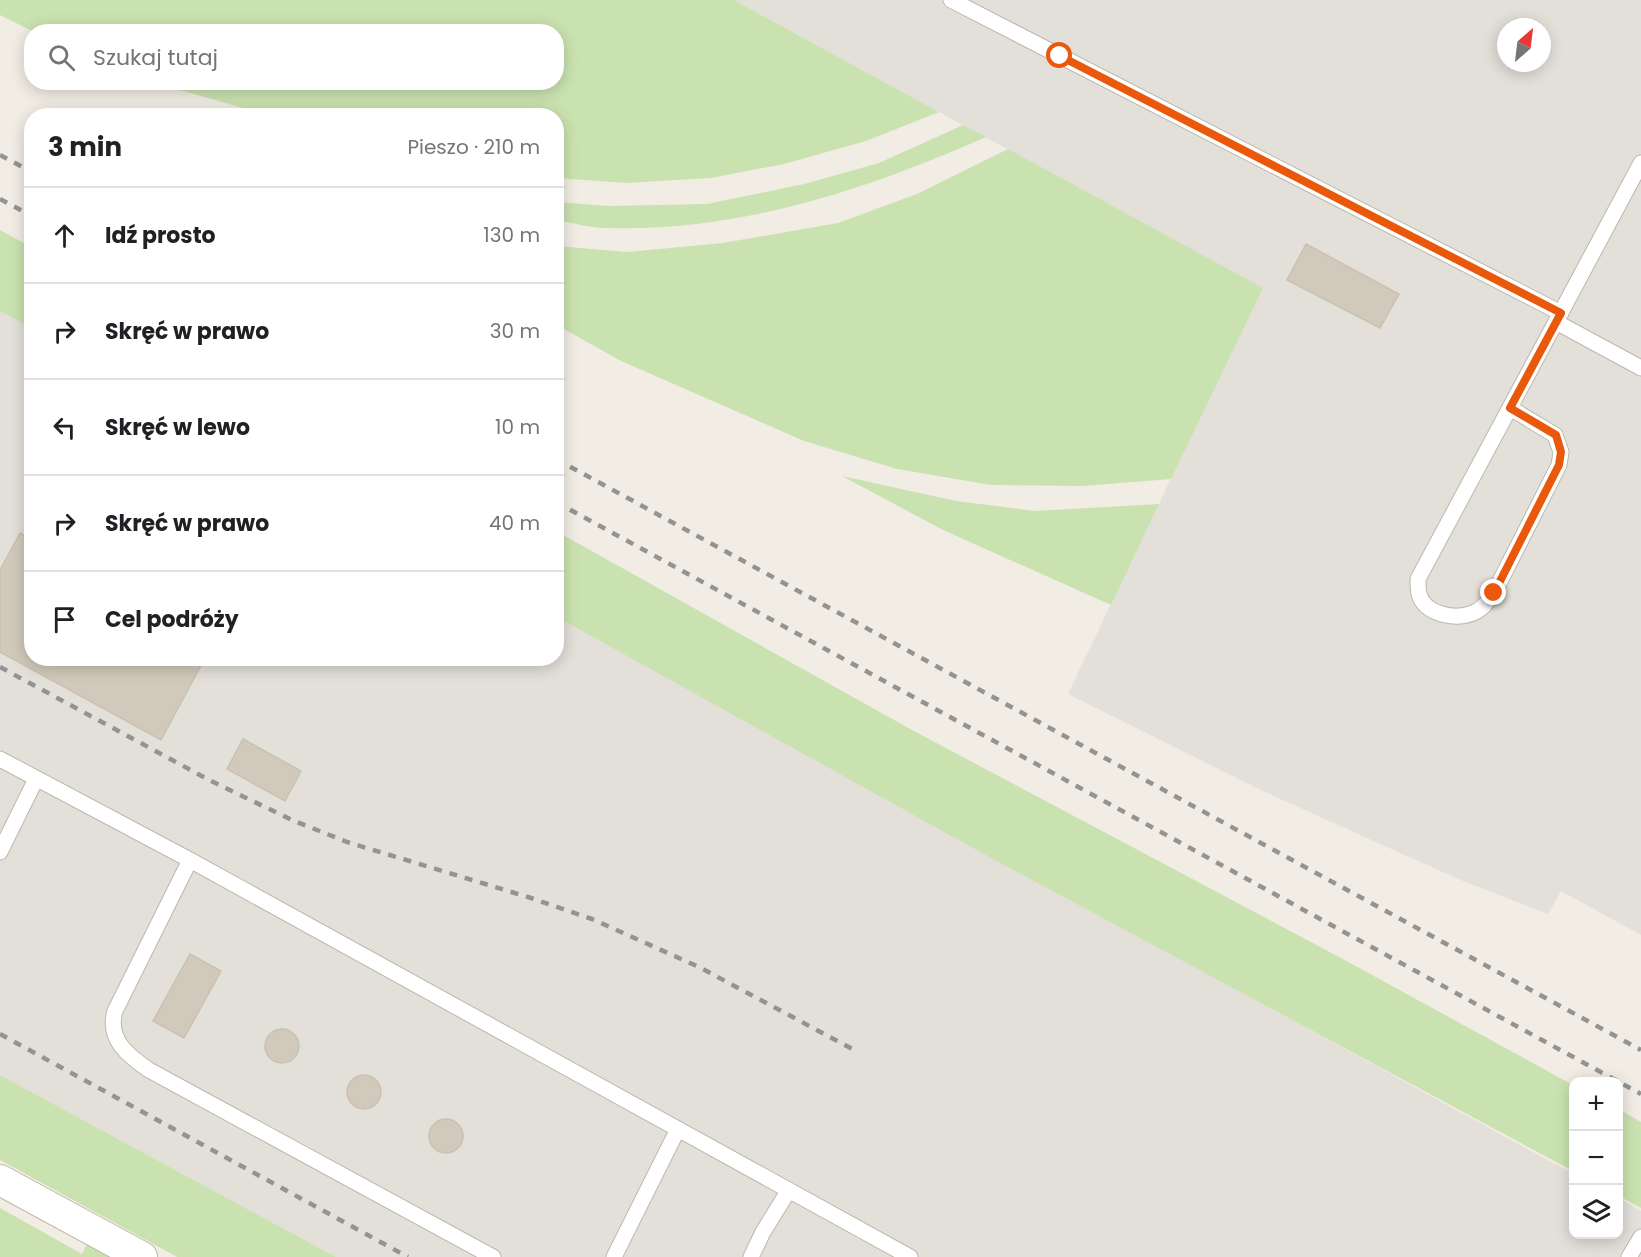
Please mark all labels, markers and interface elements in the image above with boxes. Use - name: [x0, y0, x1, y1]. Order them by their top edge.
- north arrow: [1497, 18, 1551, 72]
- search box: [24, 24, 564, 90]
- icon: search: [45, 41, 78, 74]
- text: Szukaj tutaj: [93, 42, 218, 73]
- route start: [1046, 42, 1072, 68]
- text: 3 min: [48, 129, 122, 165]
- text: Pieszo · 210 m: [407, 133, 540, 161]
- icon: ahead: [48, 219, 81, 252]
- text: Idź prosto: [105, 220, 216, 251]
- text: 130 m: [483, 221, 540, 249]
- icon: right: [48, 315, 81, 348]
- text: Skręć w prawo: [105, 316, 269, 347]
- text: 30 m: [490, 317, 540, 345]
- icon: left: [48, 411, 81, 444]
- text: Skręć w lewo: [105, 412, 250, 443]
- text: 10 m: [495, 413, 540, 441]
- icon: right: [48, 507, 81, 540]
- text: Skręć w prawo: [105, 508, 269, 539]
- text: 40 m: [489, 509, 540, 537]
- route end: [1480, 579, 1506, 605]
- icon: arrive: [48, 603, 81, 636]
- text: Cel podróży: [105, 604, 239, 635]
- map controls: [1569, 1077, 1623, 1239]
- button: +: [1569, 1077, 1623, 1131]
- button: −: [1569, 1131, 1623, 1185]
- button: layers: [1569, 1185, 1623, 1239]

